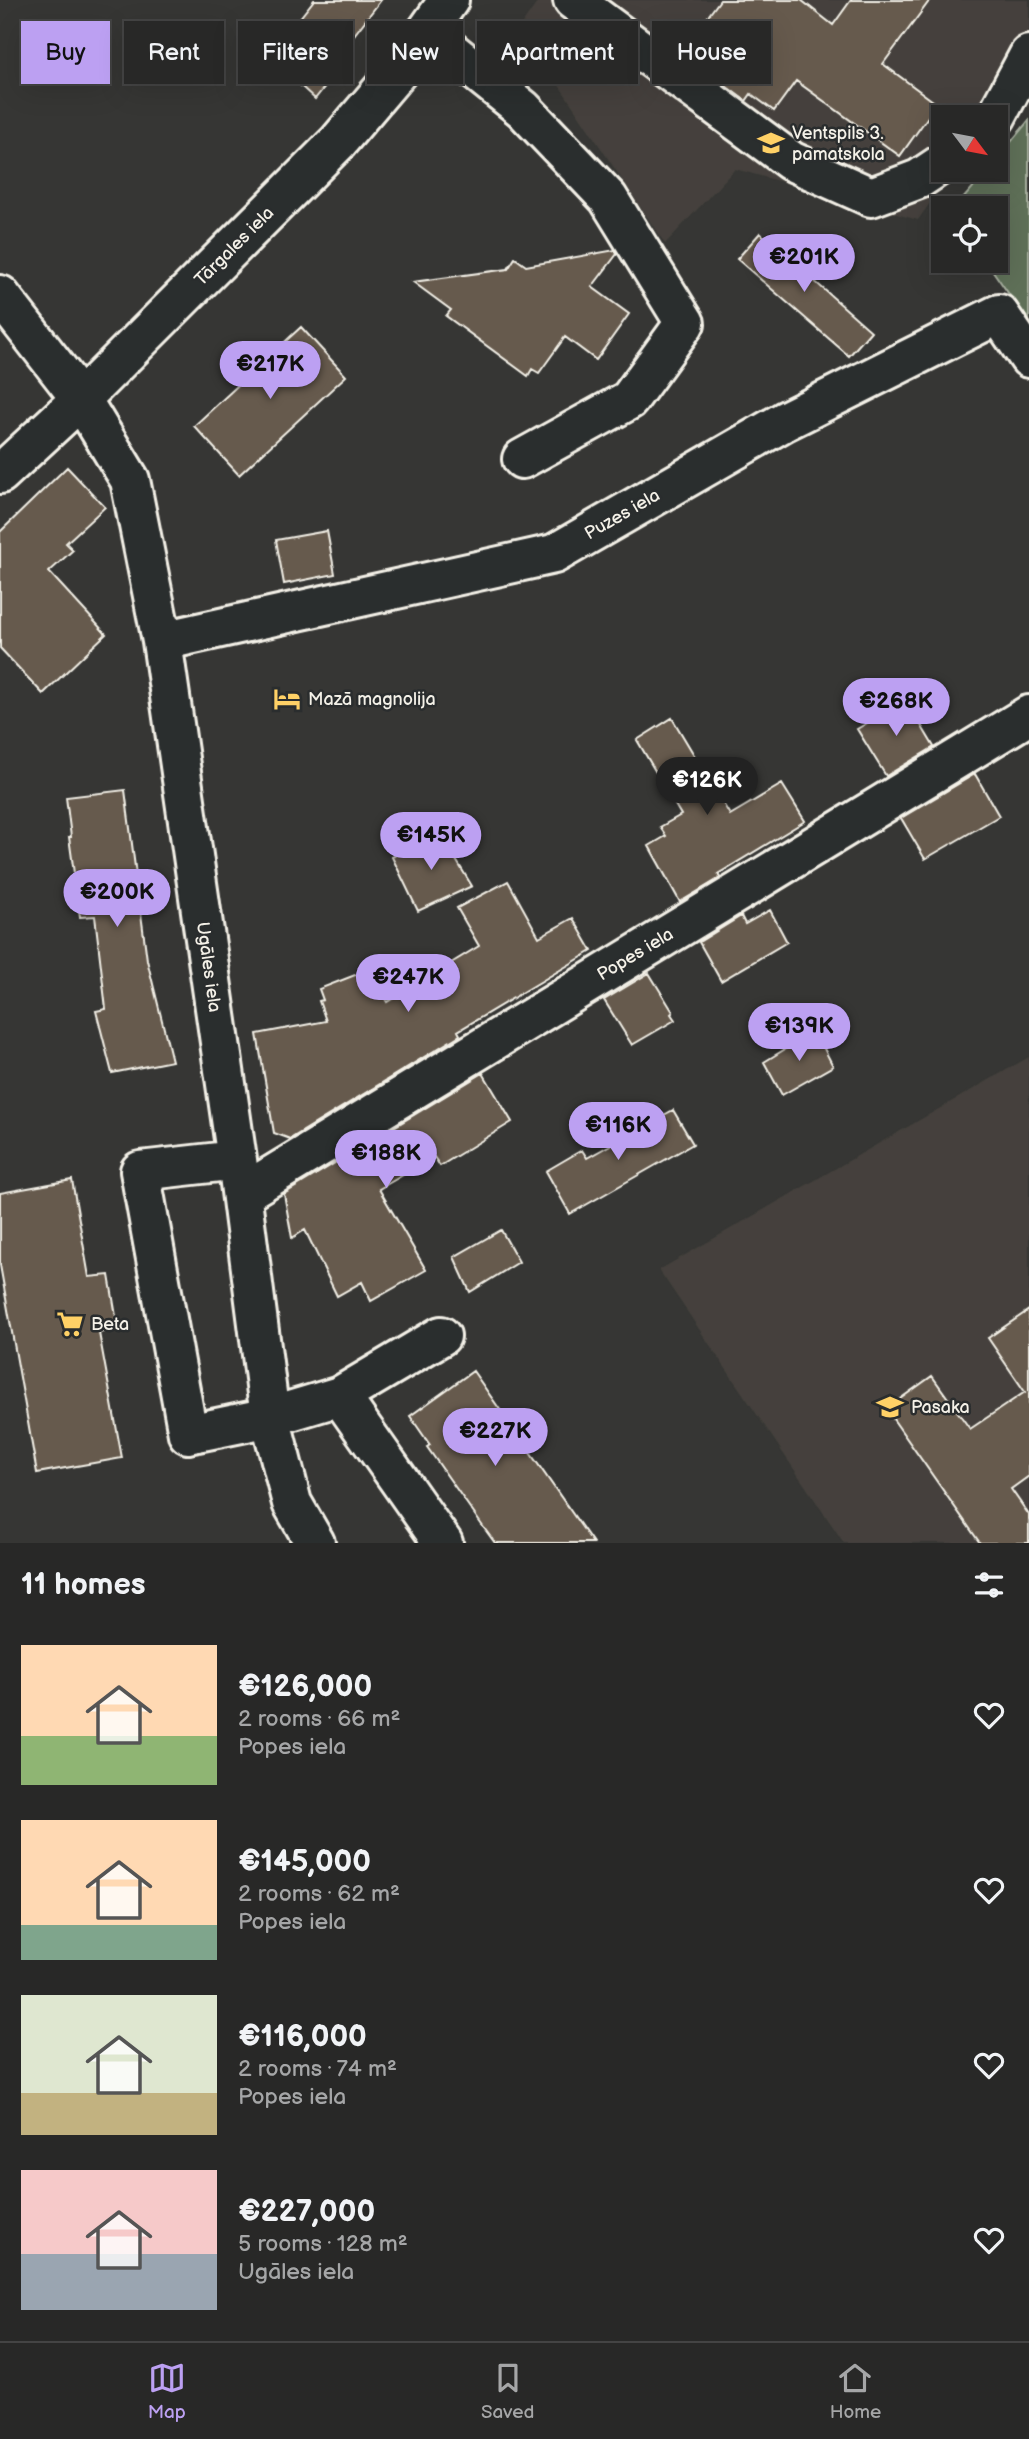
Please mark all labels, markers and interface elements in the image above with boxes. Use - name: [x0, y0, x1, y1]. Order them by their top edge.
- chip: Buy: [21, 21, 110, 84]
- chip: Rent: [124, 21, 224, 84]
- chip: Filters: [238, 21, 353, 84]
- chip: New: [367, 21, 463, 84]
- chip: Apartment: [477, 21, 638, 84]
- chip: House: [652, 21, 771, 84]
- north arrow: [931, 105, 1008, 182]
- map controls: [931, 105, 1008, 273]
- place label: Ventspils 3. pamatskola: [792, 123, 885, 165]
- school or university icon: Ventspils 3. pamatskola: [756, 128, 786, 158]
- button: locate: [931, 196, 1008, 273]
- street label: Tārgales iela: [190, 202, 278, 290]
- pin: €201K: [755, 234, 853, 294]
- text: €201K: [769, 243, 839, 271]
- pin: €217K: [221, 342, 319, 401]
- text: €217K: [236, 350, 304, 378]
- street label: Puzes iela: [581, 485, 663, 544]
- pin: €268K: [847, 678, 945, 738]
- hotel icon: Mazā magnolija: [272, 684, 302, 714]
- text: €268K: [859, 687, 933, 715]
- place label: Mazā magnolija: [308, 689, 436, 710]
- pin: €126K: [658, 758, 756, 817]
- text: €126K: [672, 766, 742, 794]
- pin: €145K: [382, 812, 480, 872]
- text: €145K: [396, 821, 466, 849]
- pin: €200K: [68, 870, 166, 929]
- text: €200K: [79, 878, 155, 906]
- street label: Ugāles iela: [192, 921, 225, 1014]
- street label: Popes iela: [594, 924, 677, 985]
- pin: €247K: [359, 954, 457, 1014]
- text: €247K: [372, 963, 444, 991]
- pin: €139K: [750, 1004, 848, 1063]
- text: €139K: [764, 1012, 834, 1040]
- pin: €116K: [569, 1102, 667, 1162]
- text: €116K: [585, 1111, 651, 1139]
- pin: €188K: [337, 1130, 435, 1190]
- text: €188K: [351, 1139, 421, 1167]
- supermarket icon: Beta: [55, 1309, 85, 1339]
- place label: Beta: [91, 1314, 129, 1335]
- school or university icon: Pasaka: [875, 1392, 905, 1422]
- place label: Pasaka: [911, 1397, 970, 1418]
- pin: €227K: [446, 1408, 544, 1468]
- text: €227K: [459, 1417, 531, 1445]
- icon: filters: [970, 1566, 1008, 1604]
- text: 11 homes: [21, 1567, 145, 1603]
- text: €126,000: [238, 1669, 372, 1705]
- icon: home: [77, 1673, 161, 1757]
- icon: heart: [970, 1696, 1008, 1734]
- text: 2 rooms · 66 m²: [238, 1705, 400, 1733]
- text: Popes iela: [238, 1733, 346, 1761]
- text: €145,000: [238, 1844, 371, 1880]
- icon: home: [77, 1848, 161, 1932]
- icon: heart: [970, 1871, 1008, 1909]
- text: 2 rooms · 62 m²: [238, 1880, 400, 1908]
- text: Popes iela: [238, 1908, 346, 1936]
- text: €116,000: [238, 2019, 367, 2055]
- icon: home: [77, 2023, 161, 2107]
- icon: heart: [970, 2046, 1008, 2084]
- text: 2 rooms · 74 m²: [238, 2055, 397, 2083]
- text: Popes iela: [238, 2083, 346, 2111]
- text: €227,000: [238, 2194, 375, 2230]
- icon: home: [77, 2198, 161, 2282]
- icon: heart: [970, 2221, 1008, 2259]
- text: 5 rooms · 128 m²: [238, 2230, 408, 2258]
- text: Ugāles iela: [238, 2258, 354, 2286]
- tab: Map: [148, 2359, 186, 2424]
- tab: Saved: [481, 2359, 534, 2424]
- tab: Home: [830, 2359, 881, 2424]

